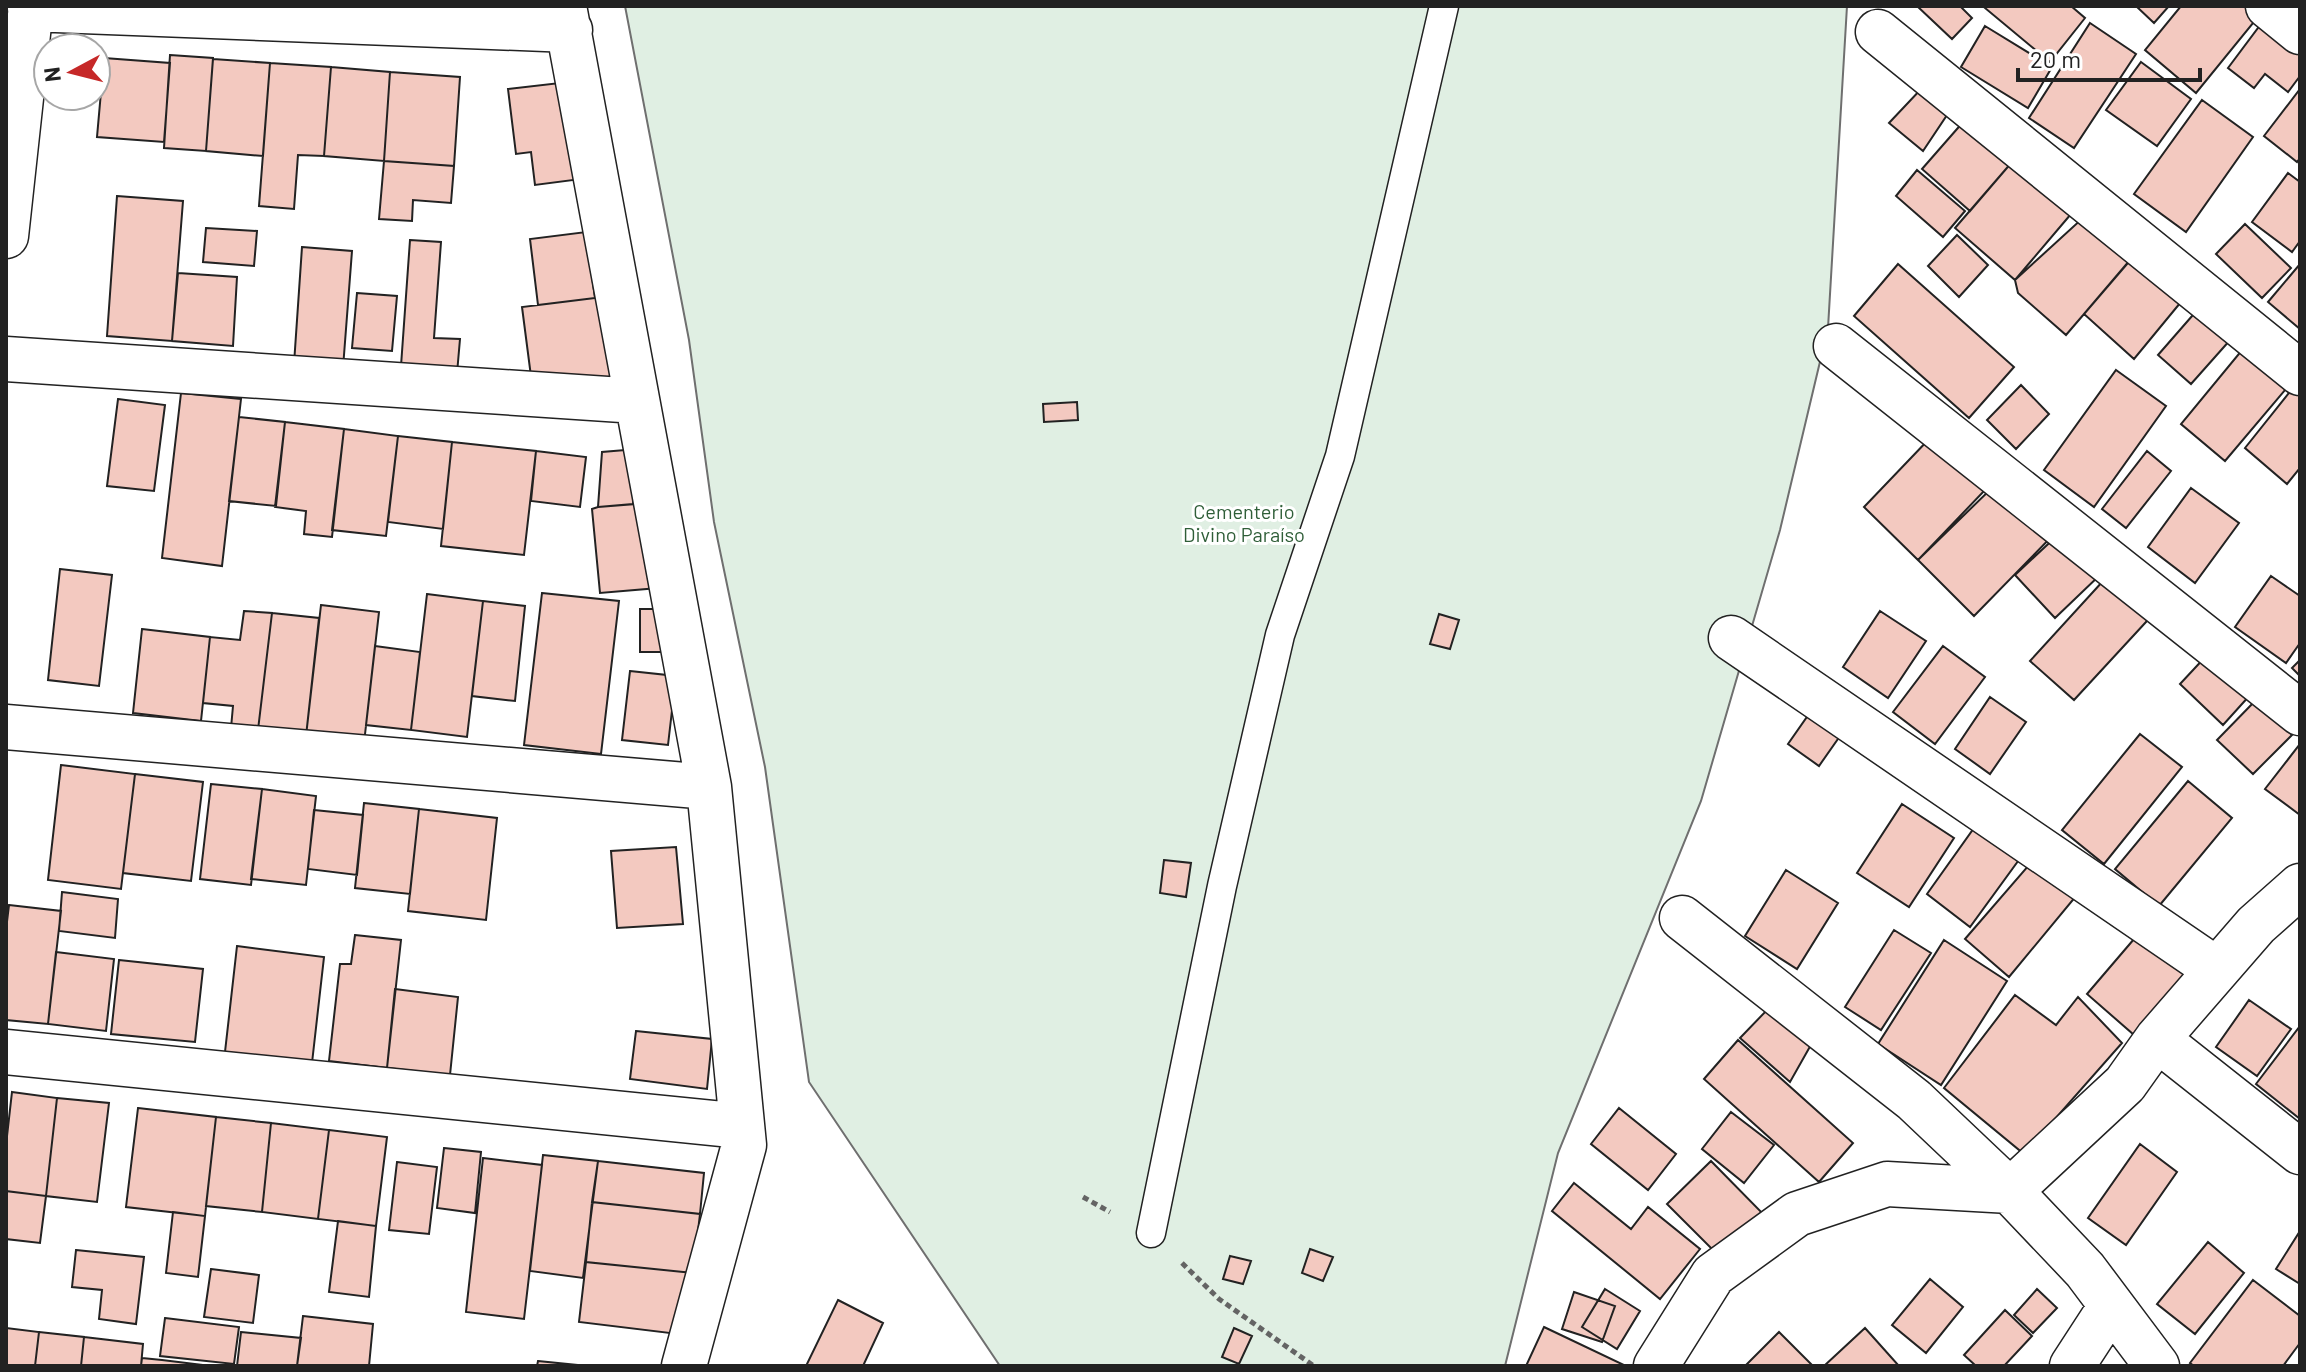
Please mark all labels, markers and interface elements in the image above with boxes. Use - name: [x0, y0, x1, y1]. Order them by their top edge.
- north arrow: [32, 32, 112, 112]
- scale bar: [2018, 32, 2200, 82]
- text: 20 m: [2030, 44, 2081, 73]
- text: N: [37, 66, 65, 83]
- park label: Cementerio Divino Paraíso: [1183, 499, 1305, 546]

